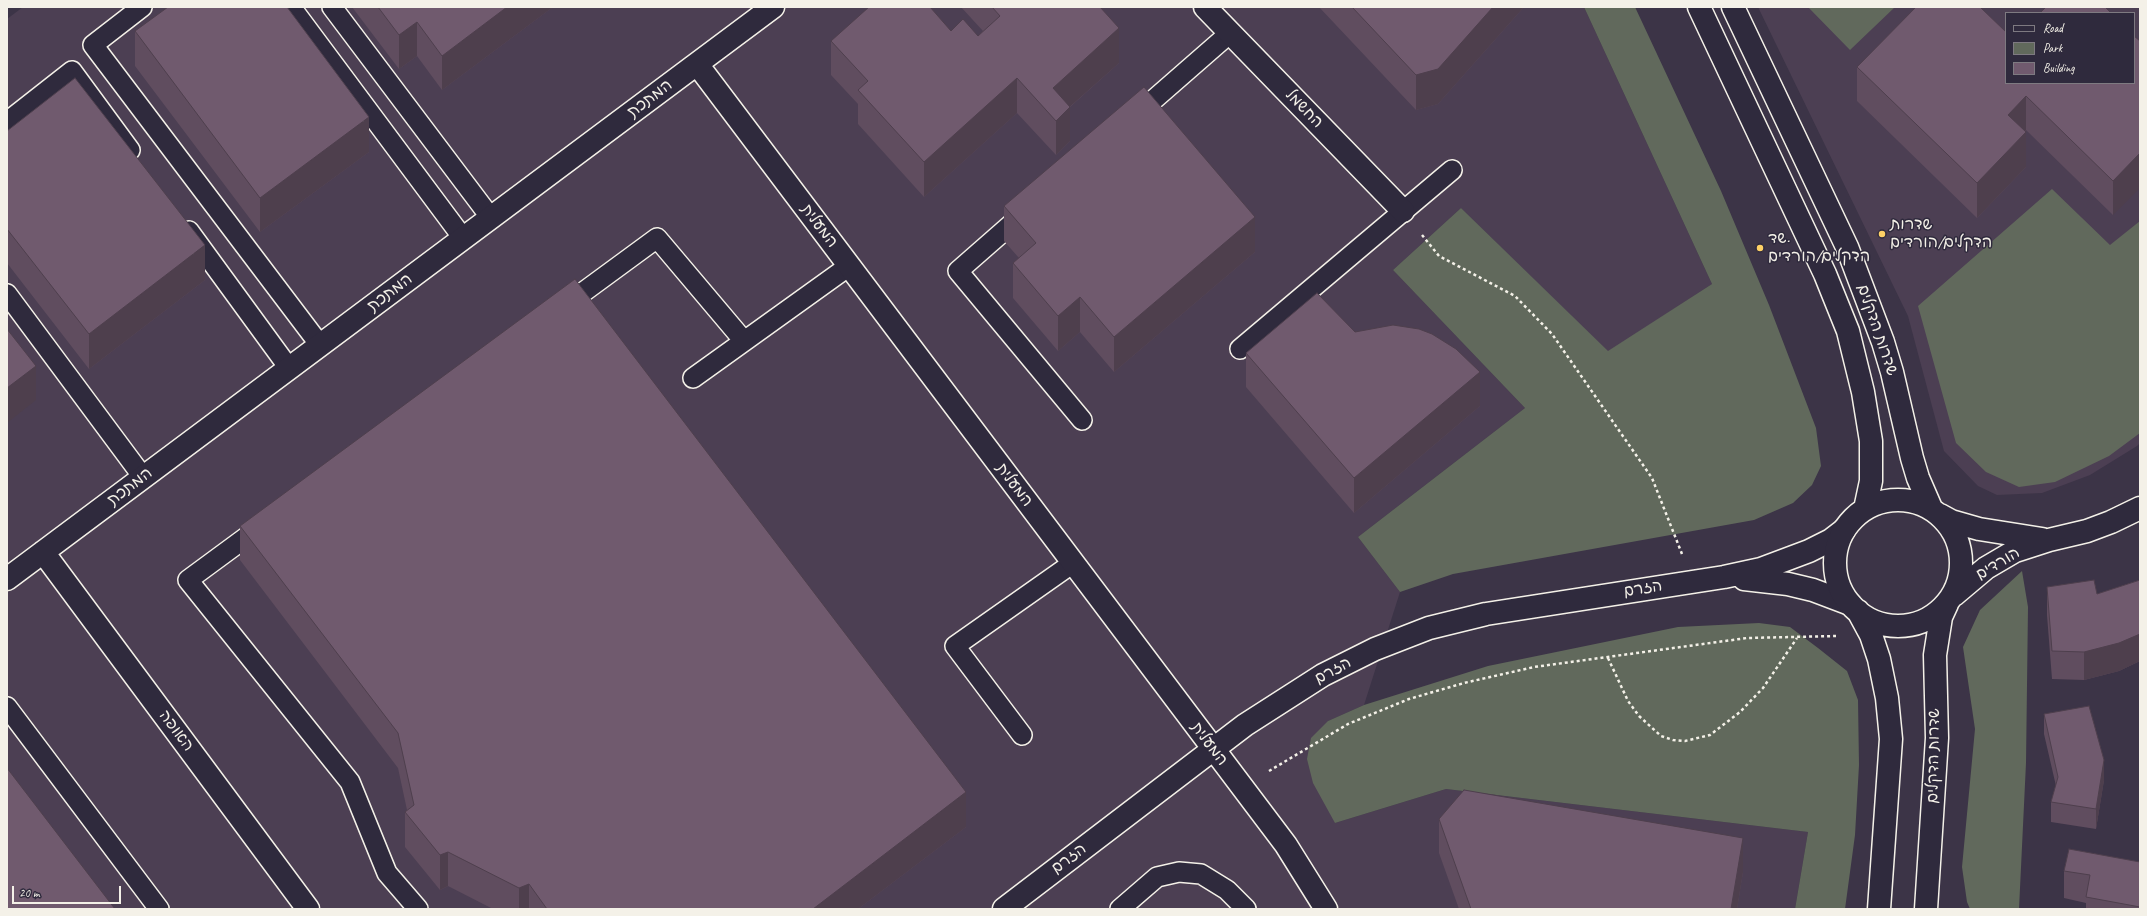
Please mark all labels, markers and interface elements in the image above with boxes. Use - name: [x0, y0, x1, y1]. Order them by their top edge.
- legend: [2005, 12, 2135, 84]
- text: Road: [2043, 20, 2063, 36]
- text: Park: [2043, 40, 2062, 56]
- text: Building: [2043, 60, 2075, 76]
- street label: המתכת: [624, 76, 676, 122]
- street label: החשמל: [1281, 86, 1327, 132]
- street label: המעלית: [796, 200, 842, 252]
- place label: שדרות הדקלים/הורדים: [1890, 215, 1992, 253]
- place label: שד. הדקלים/הורדים: [1768, 229, 1870, 267]
- marker: שדרות הדקלים/הורדים: [1877, 229, 1887, 239]
- marker: שד. הדקלים/הורדים: [1755, 243, 1765, 253]
- street label: המתכת: [364, 270, 416, 316]
- street label: שדרות הדקלים: [1852, 282, 1902, 378]
- street label: המעלית: [991, 459, 1037, 511]
- street label: המתכת: [104, 464, 156, 510]
- street label: הורדים: [1973, 543, 2023, 585]
- street label: הזרם: [1622, 576, 1664, 602]
- street label: הזרם: [1311, 653, 1355, 689]
- street label: האופה: [154, 707, 198, 755]
- street label: שדרות הדקלים: [1924, 708, 1944, 804]
- street label: המעלית: [1186, 718, 1232, 770]
- street label: הזרם: [1048, 840, 1090, 878]
- scale bar: [14, 878, 123, 904]
- text: 20 m: [19, 885, 39, 901]

